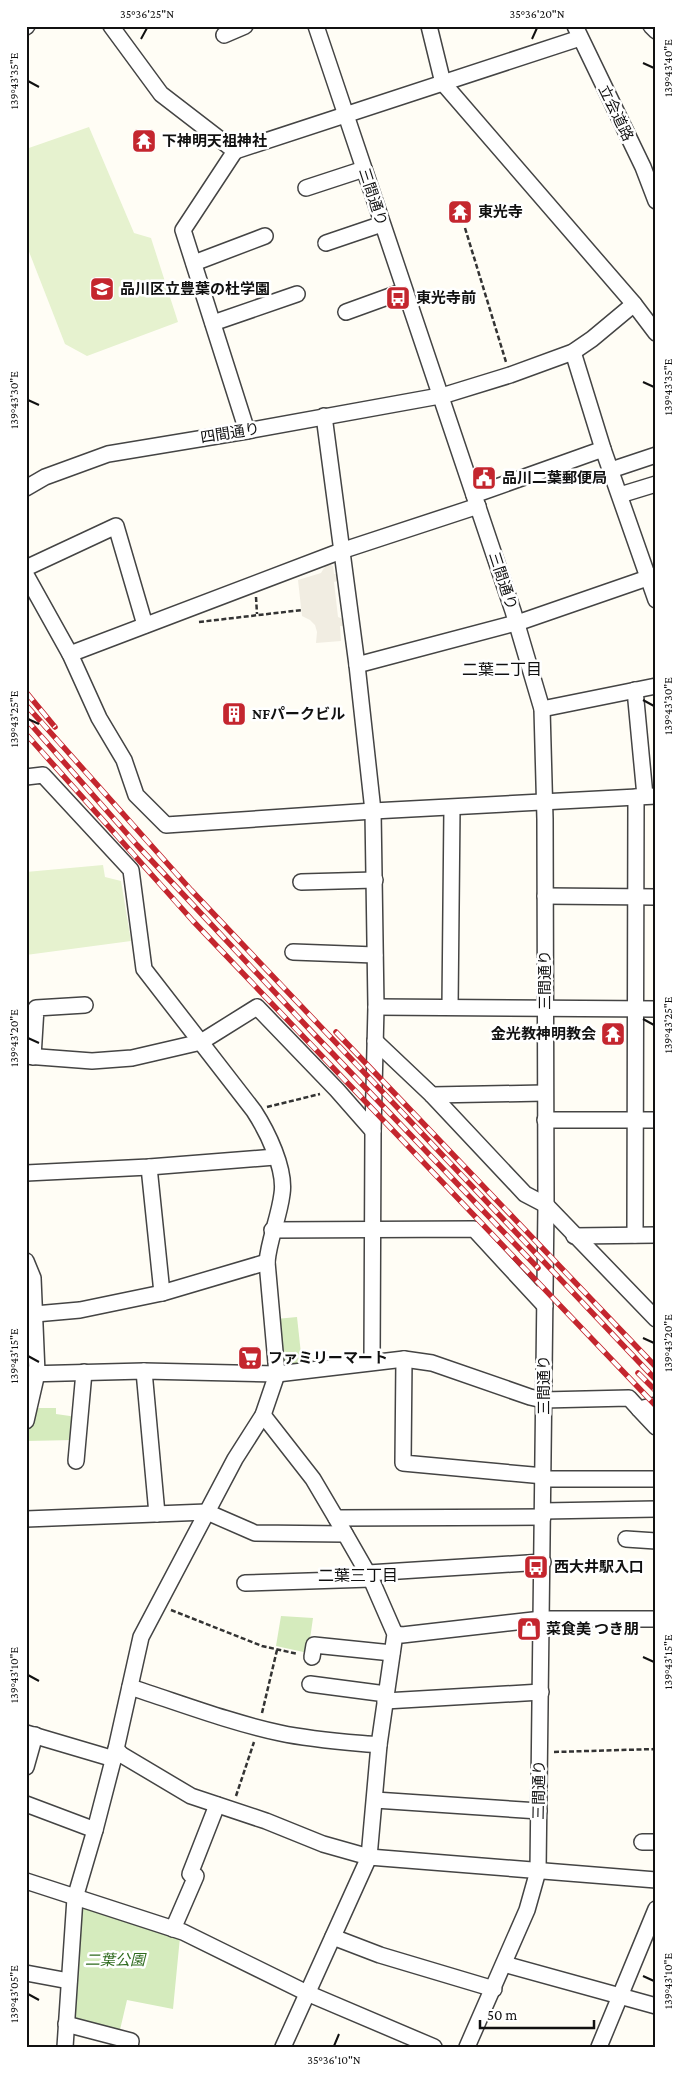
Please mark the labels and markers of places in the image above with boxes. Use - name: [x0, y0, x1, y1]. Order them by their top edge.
- temple icon: 下神明天祖神社: [131, 128, 157, 154]
- place label: 下神明天祖神社: [162, 132, 267, 149]
- temple icon: 東光寺: [447, 199, 473, 225]
- place label: 東光寺: [478, 204, 523, 220]
- school or university icon: 品川区立豊葉の杜学園: [89, 276, 115, 302]
- place label: 品川区立豊葉の杜学園: [120, 281, 270, 297]
- bus stop icon: 東光寺前: [385, 285, 411, 311]
- place label: 東光寺前: [416, 289, 476, 306]
- public building icon: 品川二葉郵便局: [471, 465, 497, 491]
- place label: 品川二葉郵便局: [502, 470, 607, 486]
- building icon: NFパークビル: [221, 701, 247, 727]
- place label: NFパークビル: [252, 706, 345, 722]
- temple icon: 金光教神明教会: [600, 1021, 626, 1047]
- place label: 金光教神明教会: [491, 1025, 596, 1042]
- supermarket icon: ファミリーマート: [237, 1345, 263, 1371]
- place label: ファミリーマート: [268, 1350, 388, 1366]
- bus stop icon: 西大井駅入口: [523, 1554, 549, 1580]
- place label: 西大井駅入口: [554, 1558, 644, 1575]
- shop icon: 菜食美 つき朋: [516, 1616, 542, 1642]
- place label: 菜食美 つき朋: [546, 1621, 639, 1637]

